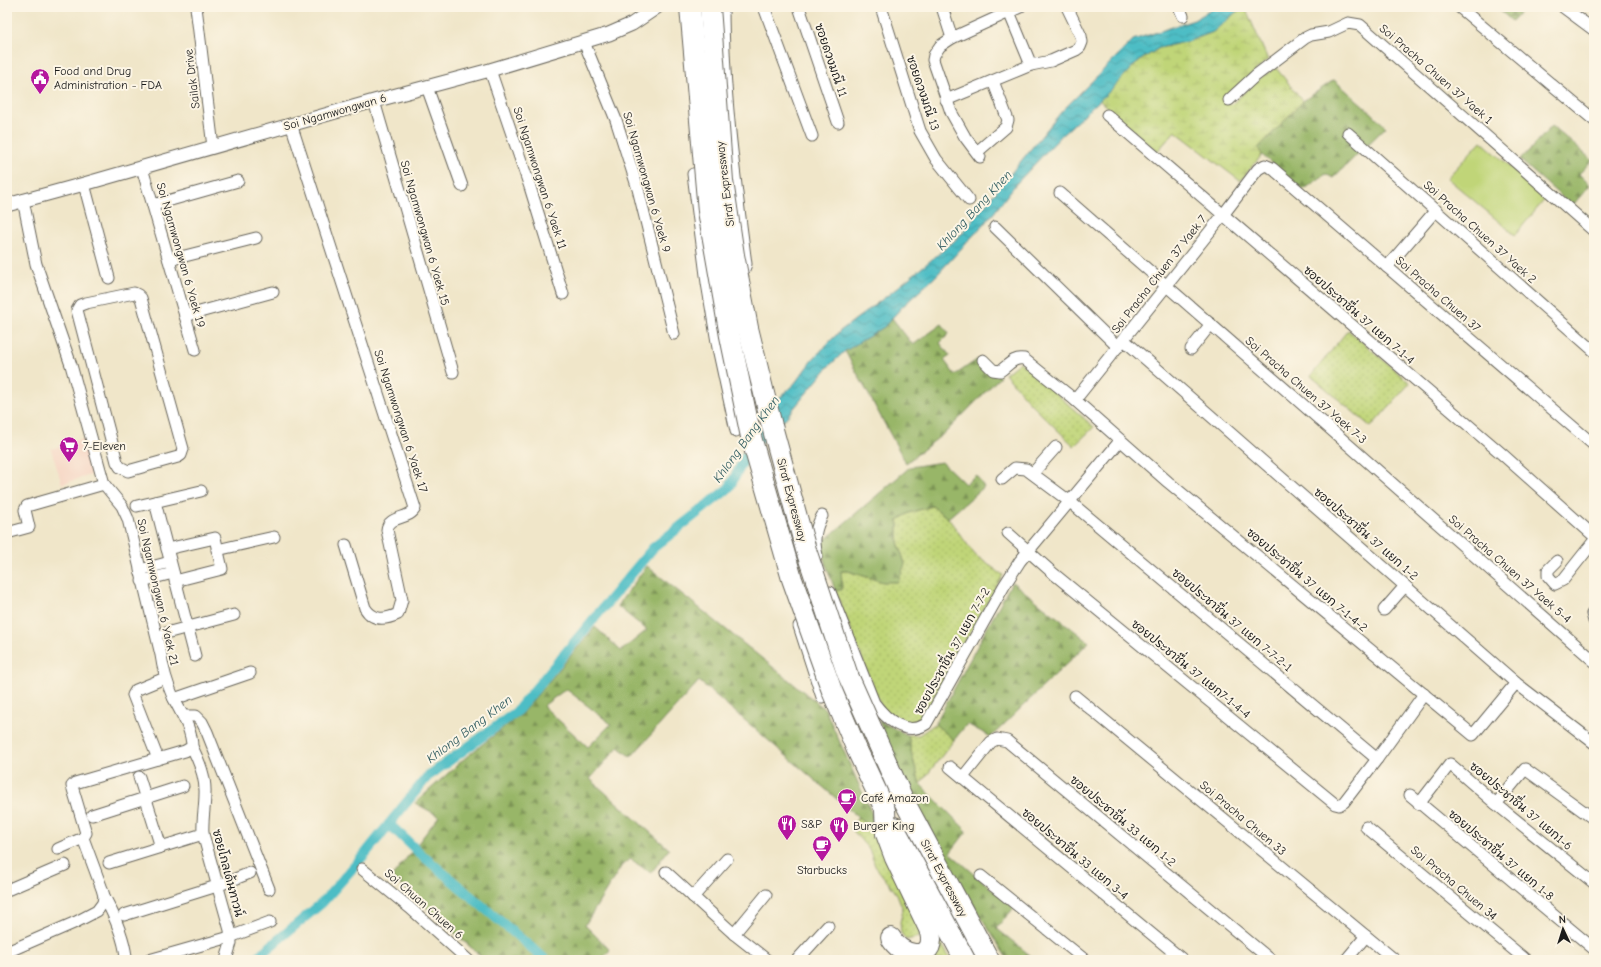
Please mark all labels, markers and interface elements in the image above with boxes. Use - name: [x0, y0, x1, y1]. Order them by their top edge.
- street label: ซอยดวงมณี 11: [812, 21, 850, 99]
- street label: Soi Pracha Chuen 37 Yaek 1: [1377, 21, 1496, 127]
- street label: Sailak Drive: [181, 48, 203, 110]
- street label: ซอยดวงมณี 13: [904, 54, 942, 132]
- place label: Food and Drug Administration - FDA: [54, 64, 162, 92]
- public building icon: Food and Drug Administration - FDA: [29, 67, 51, 95]
- street label: Soi Ngamwongwan 6: [282, 91, 388, 133]
- street label: Soi Ngamwongwan 6 Yaek 11: [510, 105, 570, 251]
- street label: Soi Ngamwongwan 6 Yaek 9: [620, 110, 674, 254]
- street label: Sirat Expressway: [713, 140, 737, 227]
- street label: Soi Ngamwongwan 6 Yaek 15: [398, 159, 452, 307]
- water label: Khlong Bang Khen: [933, 167, 1015, 253]
- street label: Soi Pracha Chuen 37 Yaek 2: [1421, 178, 1539, 286]
- street label: Soi Ngamwongwan 6 Yaek 19: [154, 181, 208, 329]
- street label: Soi Pracha Chuen 37 Yaek 7: [1109, 212, 1210, 336]
- street label: Soi Pracha Chuen 37: [1393, 253, 1484, 335]
- street label: ซอยประชาชื่น 37 แยก 7-1-4: [1301, 260, 1420, 367]
- street label: Soi Pracha Chuen 37 Yaek 7-3: [1243, 334, 1369, 446]
- street label: Soi Ngamwongwan 6 Yaek 17: [371, 348, 431, 495]
- water label: Khlong Bang Khen: [710, 393, 782, 485]
- supermarket icon: 7-Eleven: [58, 435, 80, 463]
- place label: 7-Eleven: [83, 439, 126, 453]
- street label: Sirat Expressway: [774, 457, 810, 544]
- street label: ซอยประชาชื่น 37 แยก 1-2: [1311, 482, 1424, 583]
- street label: Soi Pracha Chuen 37 Yaek 5-4: [1446, 512, 1574, 626]
- street label: Soi Ngamwongwan 6 Yaek 21: [134, 517, 182, 667]
- street label: ซอยประชาชื่น 37 แยก 7-1-4-2: [1244, 522, 1373, 635]
- street label: ซอยประชาชื่น 37 แยก 7-7-2-1: [1169, 563, 1298, 674]
- street label: ซอยประชาชื่น 37 แยก 7-7-2: [908, 583, 993, 717]
- street label: ซอยประชาชื่น 37 แยก7-1-4-4: [1129, 614, 1256, 721]
- water label: Khlong Bang Khen: [423, 692, 515, 766]
- street label: ซอยประชาชื่น 37 แยก1-6: [1467, 756, 1578, 853]
- street label: ซอยประชาชื่น 33 แยก 1-2: [1067, 770, 1181, 869]
- street label: Soi Pracha Chuen 33: [1197, 778, 1289, 858]
- cafe icon: Café Amazon: [836, 787, 858, 815]
- place label: Café Amazon: [861, 791, 929, 805]
- street label: ซอยประชาชื่น 33 แยก 3-4: [1019, 802, 1134, 903]
- street label: ซอยประชาชื่น 37 แยก 1-8: [1445, 804, 1559, 903]
- restaurant icon: S&P: [776, 813, 798, 841]
- restaurant icon: Burger King: [828, 815, 850, 843]
- place label: S&P: [801, 817, 822, 831]
- place label: Burger King: [853, 819, 915, 833]
- street label: ซอยโกลเด้นทาวน์: [210, 828, 247, 918]
- cafe icon: Starbucks: [811, 834, 833, 862]
- street label: Sirat Expressway: [918, 837, 971, 920]
- street label: Soi Pracha Chuen 34: [1408, 843, 1500, 923]
- place label: Starbucks: [797, 863, 847, 877]
- street label: Soi Chuan Chuen 6: [382, 866, 466, 942]
- north arrow: [1543, 909, 1583, 949]
- text: N: [1558, 913, 1566, 926]

